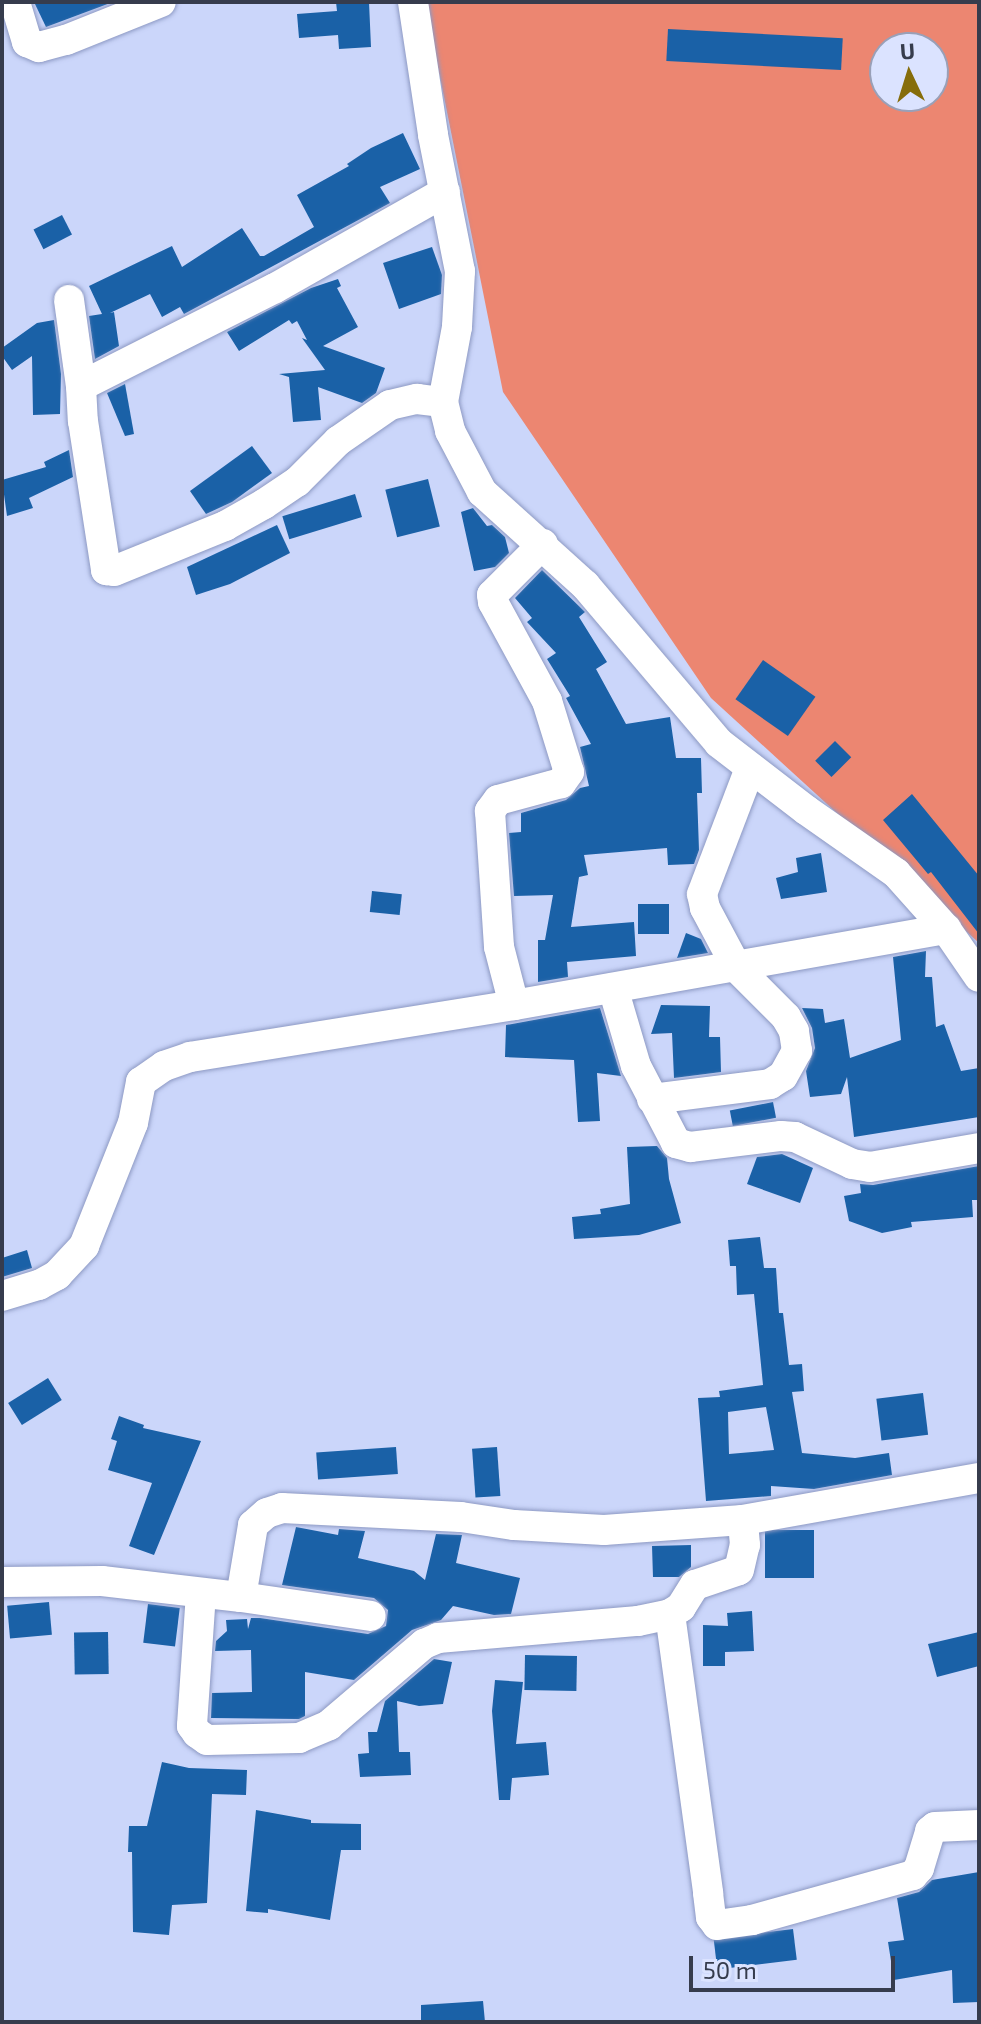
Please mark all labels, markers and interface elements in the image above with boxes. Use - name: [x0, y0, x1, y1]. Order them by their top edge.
- north arrow: [869, 32, 949, 112]
- text: U: [899, 37, 916, 64]
- scale bar: [693, 1940, 899, 1990]
- text: 50 m: [703, 1955, 757, 1984]

